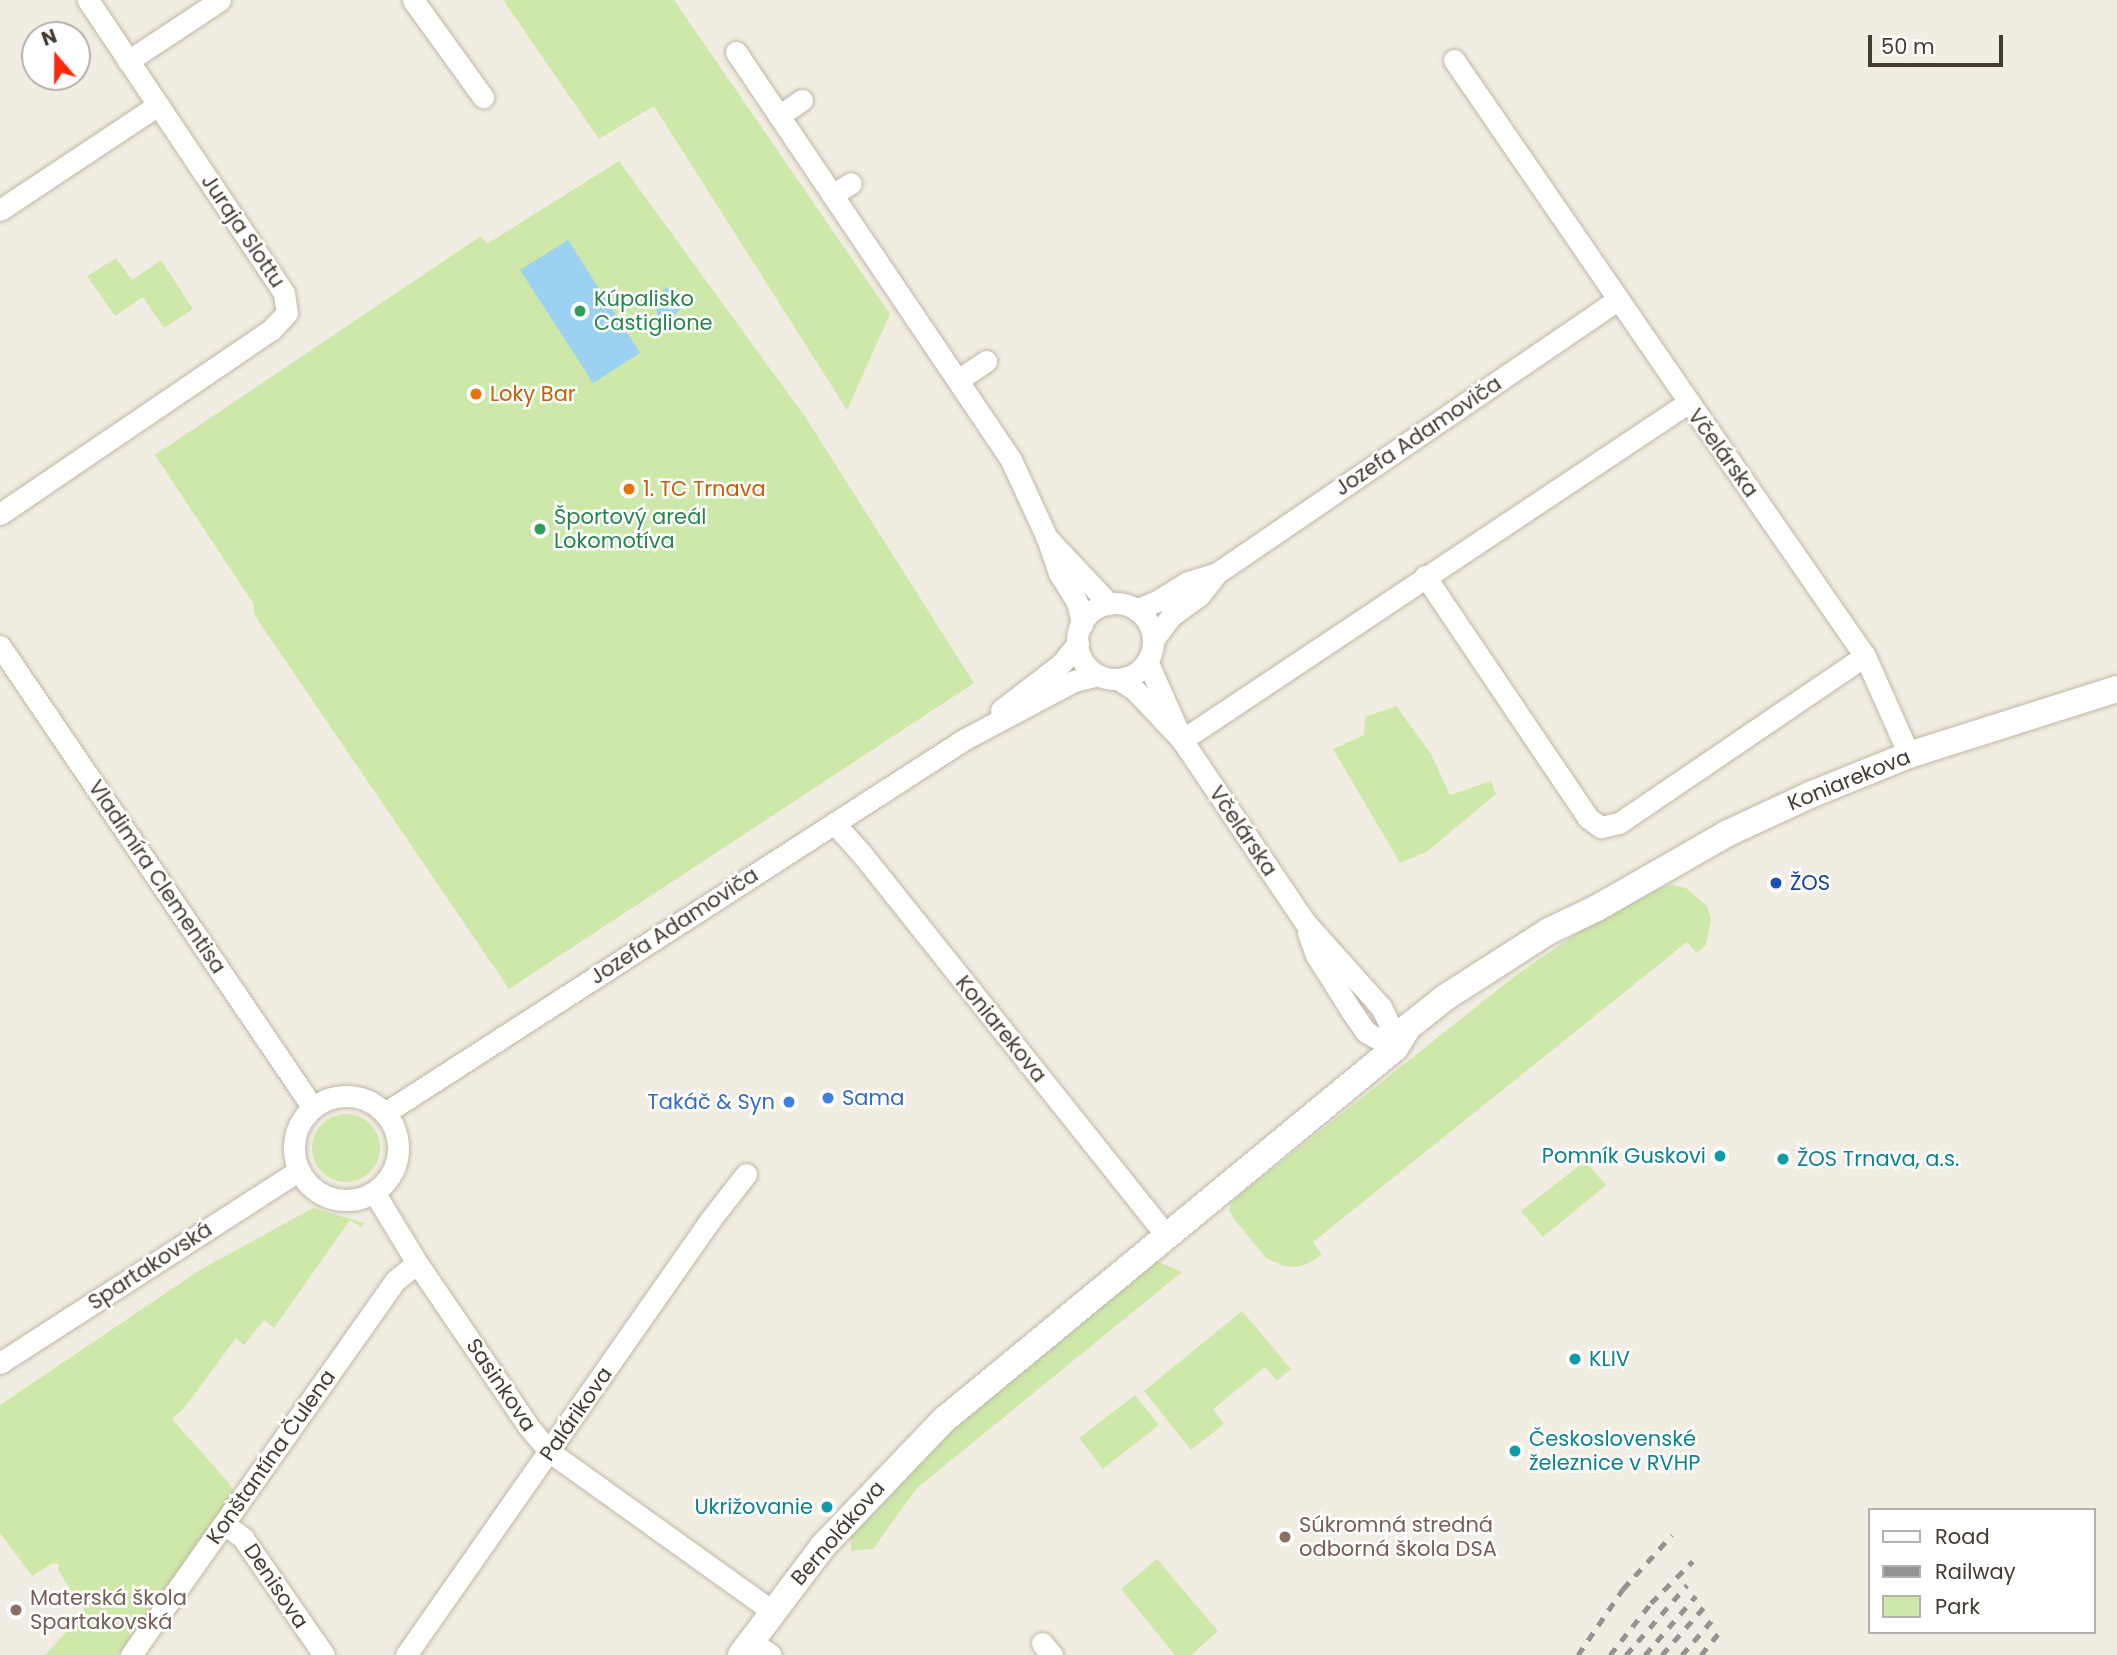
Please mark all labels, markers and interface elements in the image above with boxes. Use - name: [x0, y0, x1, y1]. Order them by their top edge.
- north arrow: [21, 21, 91, 91]
- scale bar: [1872, 21, 2007, 65]
- text: N: [38, 23, 61, 53]
- text: 50 m: [1881, 32, 1935, 61]
- street label: Juraja Slottu: [196, 170, 290, 292]
- place label: Kúpalisko Castiglione: [594, 286, 713, 336]
- marker: Kúpalisko Castiglione: [572, 303, 588, 319]
- street label: Jozefa Adamoviča: [1330, 371, 1506, 501]
- place label: Loky Bar: [490, 381, 576, 407]
- marker: Loky Bar: [468, 386, 484, 402]
- street label: Včelárska: [1682, 404, 1764, 502]
- place label: 1. TC Trnava: [643, 476, 766, 502]
- marker: 1. TC Trnava: [621, 481, 637, 497]
- place label: Športový areál Lokomotíva: [554, 504, 707, 554]
- marker: Športový areál Lokomotíva: [532, 521, 548, 537]
- street label: Koniarekova: [1784, 744, 1914, 816]
- street label: Vladimíra Clementisa: [83, 776, 231, 978]
- street label: Včelárska: [1204, 781, 1282, 881]
- street label: Jozefa Adamoviča: [585, 862, 763, 990]
- place label: ŽOS: [1790, 870, 1830, 896]
- marker: ŽOS: [1768, 875, 1784, 891]
- street label: Koniarekova: [950, 971, 1052, 1087]
- place label: Sama: [842, 1085, 904, 1111]
- place label: Takáč & Syn: [647, 1089, 775, 1115]
- marker: Sama: [820, 1090, 836, 1106]
- marker: Takáč & Syn: [781, 1094, 797, 1110]
- place label: Pomník Guskovi: [1542, 1143, 1706, 1169]
- place label: ŽOS Trnava, a.s.: [1797, 1146, 1959, 1172]
- marker: Pomník Guskovi: [1712, 1148, 1728, 1164]
- marker: ŽOS Trnava, a.s.: [1775, 1151, 1791, 1167]
- street label: Spartakovská: [83, 1217, 217, 1315]
- street label: Sasinkova: [461, 1334, 541, 1436]
- place label: KLIV: [1589, 1346, 1630, 1372]
- marker: KLIV: [1567, 1351, 1583, 1367]
- street label: Palárikova: [534, 1362, 618, 1466]
- street label: Konštantína Čulena: [201, 1365, 341, 1549]
- place label: Československé železnice v RVHP: [1529, 1426, 1700, 1476]
- marker: Československé železnice v RVHP: [1507, 1443, 1523, 1459]
- street label: Bernolákova: [786, 1476, 890, 1590]
- place label: Ukrižovanie: [694, 1494, 813, 1520]
- marker: Ukrižovanie: [819, 1499, 835, 1515]
- legend: [1868, 1508, 2096, 1634]
- place label: Súkromná stredná odborná škola DSA: [1299, 1512, 1497, 1562]
- text: Road: [1935, 1522, 1990, 1551]
- marker: Súkromná stredná odborná škola DSA: [1277, 1529, 1293, 1545]
- street label: Denisova: [238, 1539, 314, 1633]
- text: Railway: [1935, 1557, 2016, 1586]
- place label: Materská škola Spartakovská: [30, 1585, 187, 1635]
- text: Park: [1935, 1592, 1980, 1621]
- marker: Materská škola Spartakovská: [8, 1602, 24, 1618]

